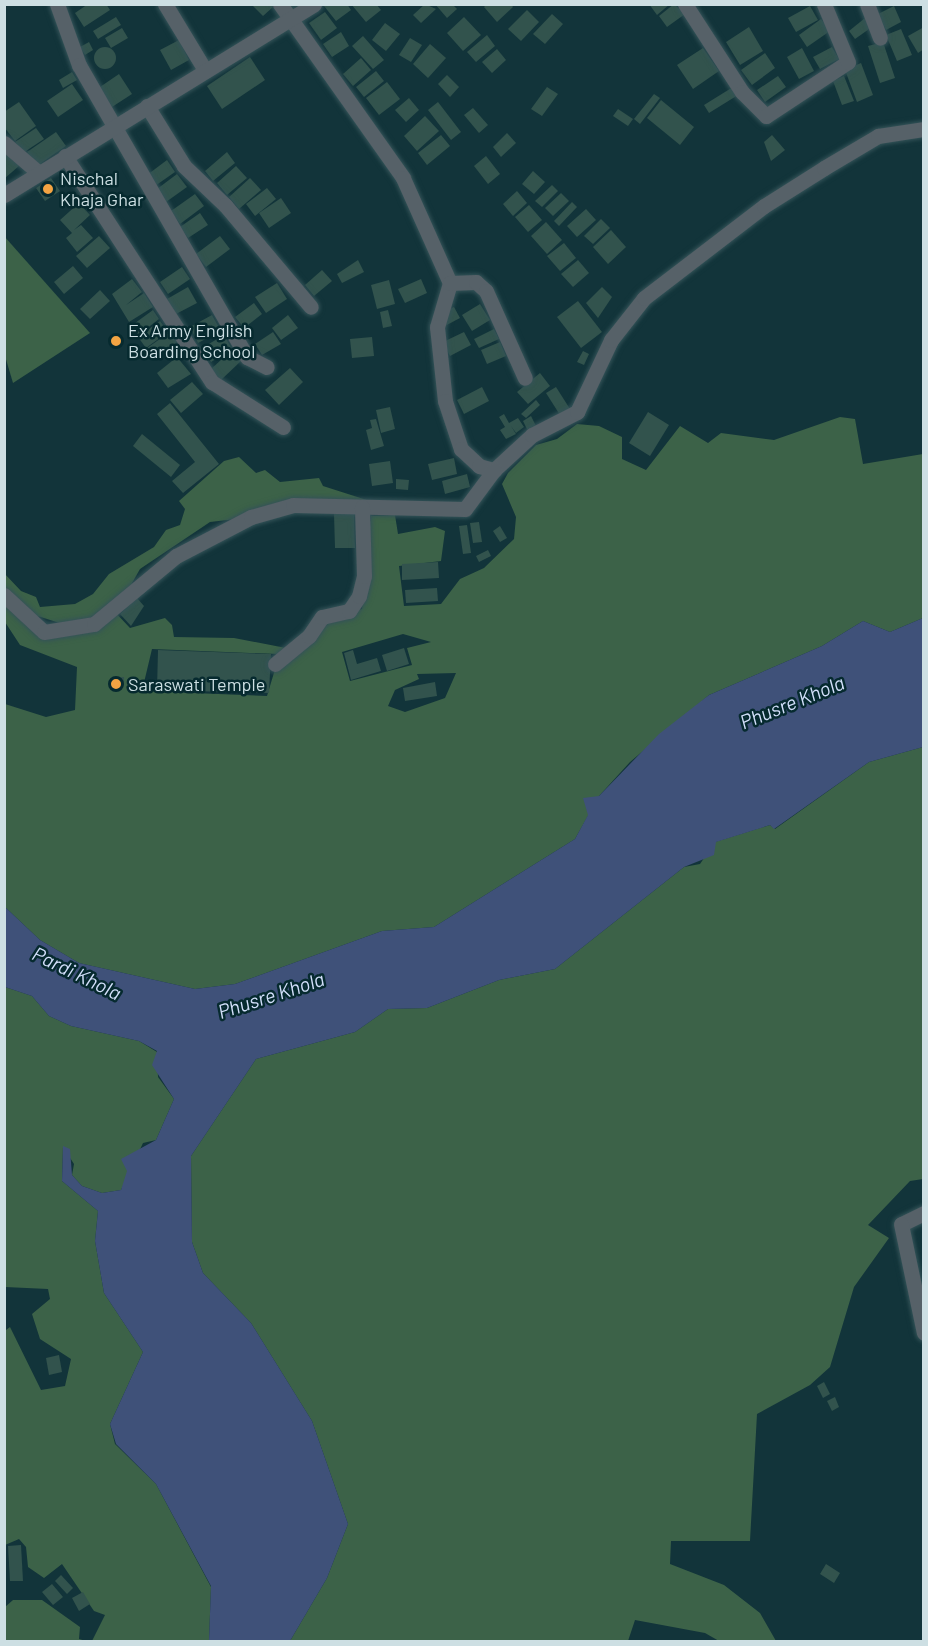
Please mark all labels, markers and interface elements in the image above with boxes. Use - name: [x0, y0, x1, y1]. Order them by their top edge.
- place label: Nischal Khaja Ghar: [60, 168, 144, 210]
- marker: Nischal Khaja Ghar: [41, 182, 55, 196]
- place label: Ex Army English Boarding School: [128, 320, 255, 362]
- marker: Ex Army English Boarding School: [109, 334, 123, 348]
- water label: Phusre Khola: [736, 670, 848, 734]
- place label: Saraswati Temple: [128, 673, 265, 695]
- marker: Saraswati Temple: [109, 677, 123, 691]
- water label: Pardi Khola: [29, 941, 125, 1005]
- water label: Phusre Khola: [215, 966, 327, 1024]

